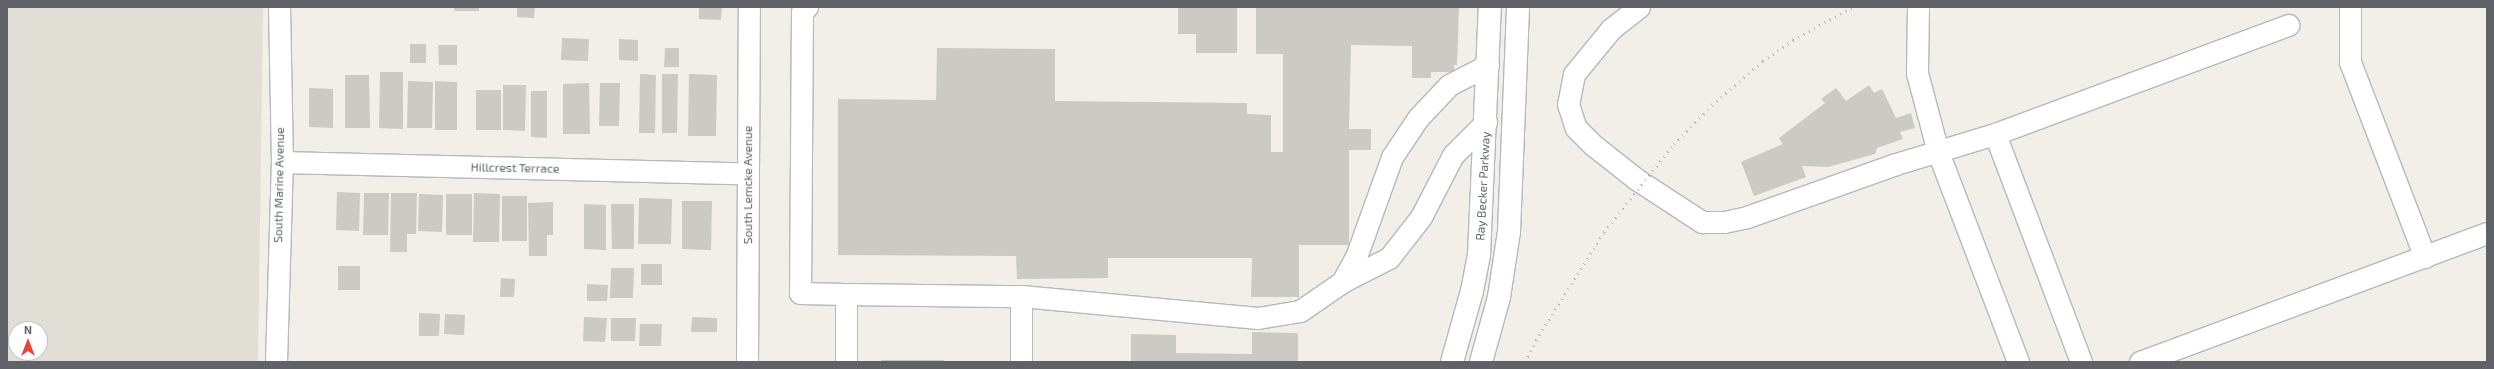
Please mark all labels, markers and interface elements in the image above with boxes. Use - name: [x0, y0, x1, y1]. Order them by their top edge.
- street label: South Lemcke Avenue: [741, 126, 755, 244]
- street label: South Marine Avenue: [271, 127, 287, 243]
- street label: Ray Becker Parkway: [1473, 131, 1493, 241]
- street label: Hillcrest Terrace: [470, 160, 560, 176]
- north arrow: [8, 321, 48, 361]
- text: N: [24, 323, 32, 336]

